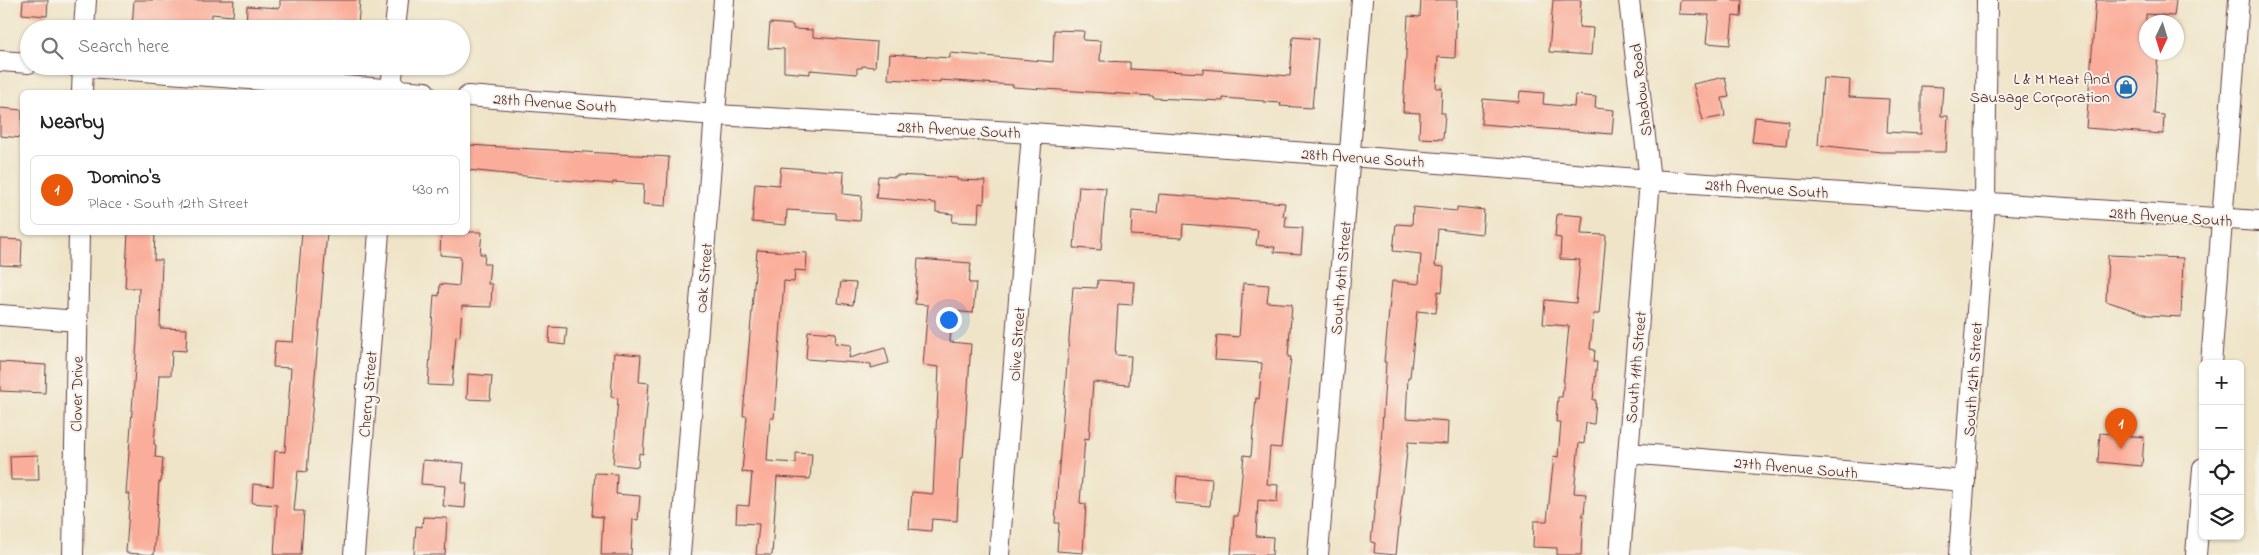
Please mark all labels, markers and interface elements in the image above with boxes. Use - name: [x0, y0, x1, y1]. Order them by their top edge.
- north arrow: [2139, 15, 2184, 60]
- search box: [20, 20, 470, 75]
- icon: search: [38, 34, 66, 62]
- text: Search here: [78, 34, 169, 61]
- street label: Shadow Road: [1624, 42, 1660, 137]
- place label: L & M Meat And Sausage Corporation: [1970, 68, 2110, 110]
- shop icon: L & M Meat And Sausage Corporation: [2114, 75, 2138, 99]
- street label: 28th Avenue South: [492, 88, 617, 120]
- text: Nearby: [40, 108, 104, 138]
- street label: 28th Avenue South: [897, 116, 1021, 146]
- street label: 28th Avenue South: [1300, 143, 1425, 175]
- text: Domino's: [88, 165, 161, 192]
- street label: 28th Avenue South: [1704, 174, 1829, 206]
- text: 1: [54, 178, 60, 202]
- text: 430 m: [412, 178, 449, 202]
- text: Place · South 12th Street: [88, 192, 248, 216]
- street label: 28th Avenue South: [2108, 202, 2233, 234]
- street label: South 10th Street: [1325, 220, 1359, 336]
- street label: Oak Street: [690, 241, 720, 314]
- street label: Olive Street: [1003, 306, 1033, 382]
- your location: [936, 307, 962, 333]
- street label: South 11th Street: [1620, 310, 1654, 424]
- street label: South 12th Street: [1958, 320, 1990, 437]
- street label: Cherry Street: [353, 349, 385, 438]
- street label: Clover Drive: [65, 355, 91, 432]
- map controls: [2199, 360, 2244, 540]
- button: +: [2199, 360, 2244, 405]
- button: −: [2199, 405, 2244, 450]
- pin: 1: [2105, 408, 2137, 449]
- button: locate: [2199, 450, 2244, 495]
- street label: 27th Avenue South: [1733, 452, 1859, 486]
- button: layers: [2199, 495, 2244, 540]

